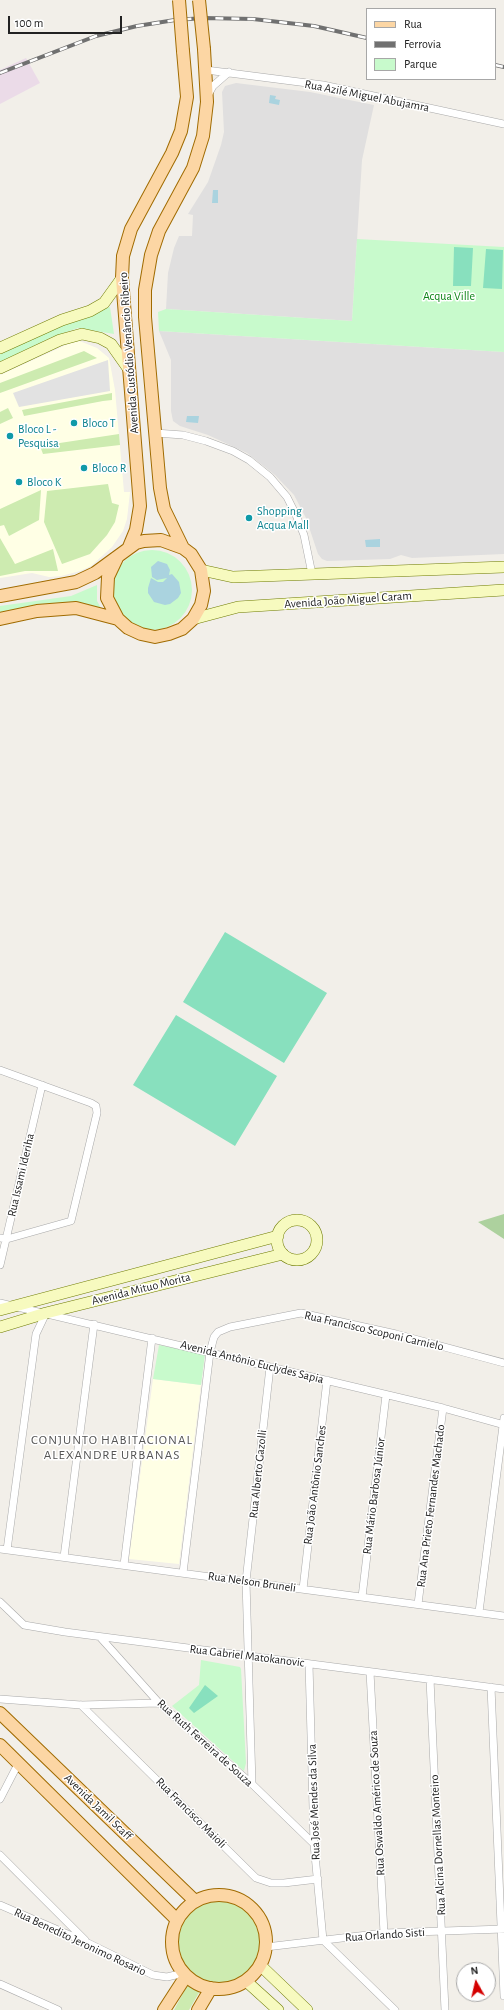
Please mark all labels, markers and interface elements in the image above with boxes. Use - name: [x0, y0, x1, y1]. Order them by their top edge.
- scale bar: [10, 8, 124, 34]
- legend: [366, 8, 496, 80]
- text: 100 m: [15, 17, 43, 29]
- text: Rua: [404, 18, 422, 30]
- text: Ferrovia: [404, 38, 441, 50]
- text: Parque: [404, 58, 437, 70]
- street label: Rua Azilé Miguel Abujamra: [303, 77, 431, 115]
- street label: Avenida Custódio Venâncio Ribeiro: [116, 272, 142, 434]
- park label: Acqua Ville: [423, 289, 475, 303]
- place label: Bloco T: [82, 416, 116, 430]
- marker: Bloco T: [69, 418, 79, 428]
- place label: Bloco L - Pesquisa: [18, 422, 59, 450]
- marker: Bloco L - Pesquisa: [5, 431, 15, 441]
- place label: Bloco R: [92, 461, 126, 475]
- marker: Bloco R: [79, 463, 89, 473]
- place label: Bloco K: [27, 475, 61, 489]
- marker: Bloco K: [14, 477, 24, 487]
- place label: Shopping Acqua Mall: [257, 504, 309, 532]
- marker: Shopping Acqua Mall: [244, 513, 254, 523]
- street label: Avenida João Miguel Caram: [284, 588, 412, 612]
- street label: Rua Issami Ideriha: [4, 1132, 38, 1218]
- street label: Avenida Mituo Morita: [90, 1270, 192, 1308]
- street label: Rua Francisco Scoponi Carnielo: [303, 1308, 445, 1354]
- street label: Avenida Antônio Euclydes Sapia: [179, 1337, 325, 1387]
- street label: Rua Ana Prieto Fernandes Machado: [414, 1424, 448, 1588]
- street label: Rua João Antônio Sanches: [301, 1425, 329, 1545]
- street label: Rua Alberto Gazolli: [246, 1429, 270, 1519]
- district label: CONJUNTO HABITACIONAL ALEXANDRE URBANAS: [31, 1432, 193, 1463]
- street label: Rua Mário Barbosa Júnior: [360, 1437, 388, 1555]
- street label: Rua Nelson Bruneli: [207, 1569, 297, 1595]
- street label: Rua Gabriel Matokanovic: [189, 1642, 305, 1670]
- street label: Rua Ruth Ferreira de Souza: [154, 1696, 256, 1790]
- street label: Rua Oswaldo Américo de Souza: [366, 1730, 388, 1876]
- street label: Rua José Mendes da Silva: [305, 1744, 323, 1860]
- street label: Avenida Jamil Scaff: [61, 1771, 135, 1843]
- street label: Rua Alcina Dornellas Monteiro: [427, 1774, 449, 1916]
- street label: Rua Francisco Maioli: [153, 1775, 229, 1851]
- street label: Rua Benedito Jeronimo Rosario: [12, 1905, 148, 1979]
- street label: Rua Orlando Sisti: [345, 1925, 425, 1945]
- north arrow: [456, 1962, 496, 2002]
- text: N: [470, 1965, 479, 1977]

